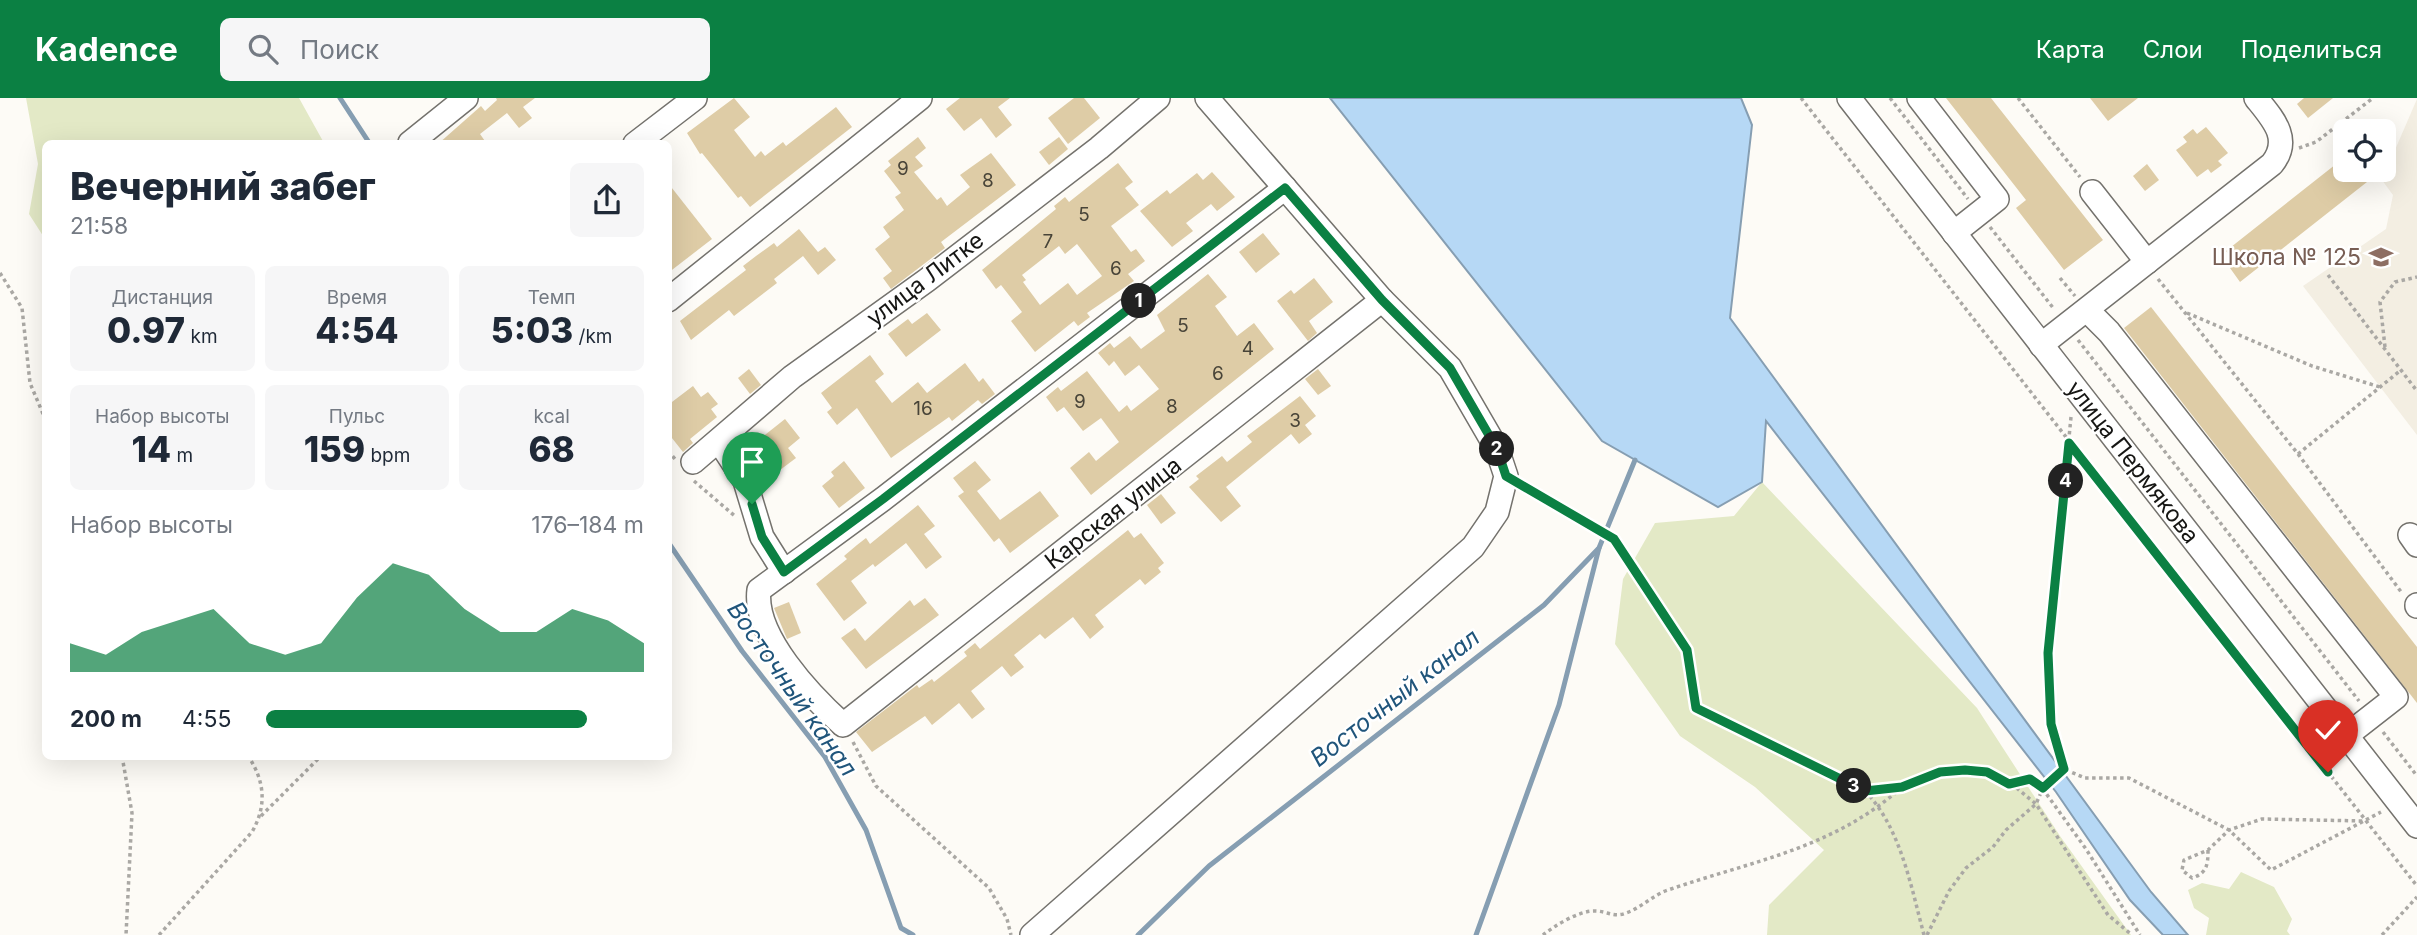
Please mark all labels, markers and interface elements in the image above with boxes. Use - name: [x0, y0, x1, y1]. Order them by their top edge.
- search box: [220, 18, 710, 81]
- text: Kadence: [35, 29, 178, 69]
- icon: search: [244, 30, 282, 68]
- text: Поиск: [300, 34, 379, 65]
- text: Карта: [2036, 35, 2105, 64]
- text: Слои: [2143, 35, 2203, 64]
- text: Поделиться: [2241, 35, 2382, 64]
- map controls: [2333, 119, 2396, 182]
- button: locate: [2333, 119, 2396, 182]
- house number: 9: [897, 157, 909, 180]
- text: Вечерний забег: [70, 163, 376, 209]
- button: share: [570, 163, 644, 237]
- house number: 8: [982, 169, 994, 192]
- house number: 5: [1078, 203, 1090, 226]
- text: 21:58: [70, 212, 128, 240]
- street label: улица Литке: [861, 226, 989, 332]
- house number: 7: [1043, 230, 1053, 253]
- place label: Школа № 125: [2212, 243, 2361, 271]
- school or university icon: Школа № 125: [2367, 243, 2395, 271]
- house number: 6: [1110, 257, 1122, 280]
- pin: 1: [1122, 284, 1156, 318]
- text: Дистанция: [112, 286, 213, 309]
- text: Время: [327, 286, 387, 309]
- text: Темп: [528, 286, 576, 309]
- text: 1: [1134, 289, 1143, 312]
- text: 0.97: [107, 309, 185, 351]
- text: 4:54: [315, 309, 399, 351]
- text: 5:03: [491, 309, 573, 351]
- house number: 5: [1177, 314, 1189, 337]
- text: km: [185, 325, 218, 348]
- text: /km: [573, 325, 612, 348]
- house number: 4: [1242, 337, 1254, 360]
- house number: 6: [1212, 362, 1224, 385]
- street label: улица Пермякова: [2061, 375, 2205, 549]
- house number: 9: [1074, 390, 1086, 413]
- house number: 8: [1166, 395, 1178, 418]
- house number: 16: [913, 397, 933, 420]
- text: Набор высоты: [95, 405, 230, 428]
- text: Пульс: [329, 405, 385, 428]
- text: kcal: [534, 405, 570, 428]
- house number: 3: [1289, 409, 1301, 432]
- text: 14: [132, 428, 171, 470]
- text: 159: [304, 428, 365, 470]
- text: 68: [528, 428, 575, 470]
- pin: [722, 432, 782, 504]
- pin: 2: [1480, 432, 1514, 466]
- text: 2: [1491, 437, 1502, 460]
- icon: arrive: [733, 443, 771, 481]
- text: m: [171, 444, 193, 467]
- text: bpm: [365, 444, 410, 467]
- street label: Карская улица: [1039, 451, 1187, 575]
- pin: 4: [2048, 464, 2084, 498]
- text: 4: [2059, 469, 2072, 492]
- text: Набор высоты: [70, 511, 233, 539]
- text: 176–184 m: [531, 511, 644, 539]
- water label: Восточный канал: [721, 596, 864, 782]
- water label: Восточный канал: [1304, 623, 1485, 773]
- pin: [2298, 700, 2358, 772]
- text: 200 m: [70, 705, 142, 733]
- text: 4:55: [182, 705, 231, 733]
- icon: check: [2309, 711, 2347, 749]
- pin: 3: [1836, 768, 1871, 804]
- text: 3: [1847, 774, 1860, 797]

